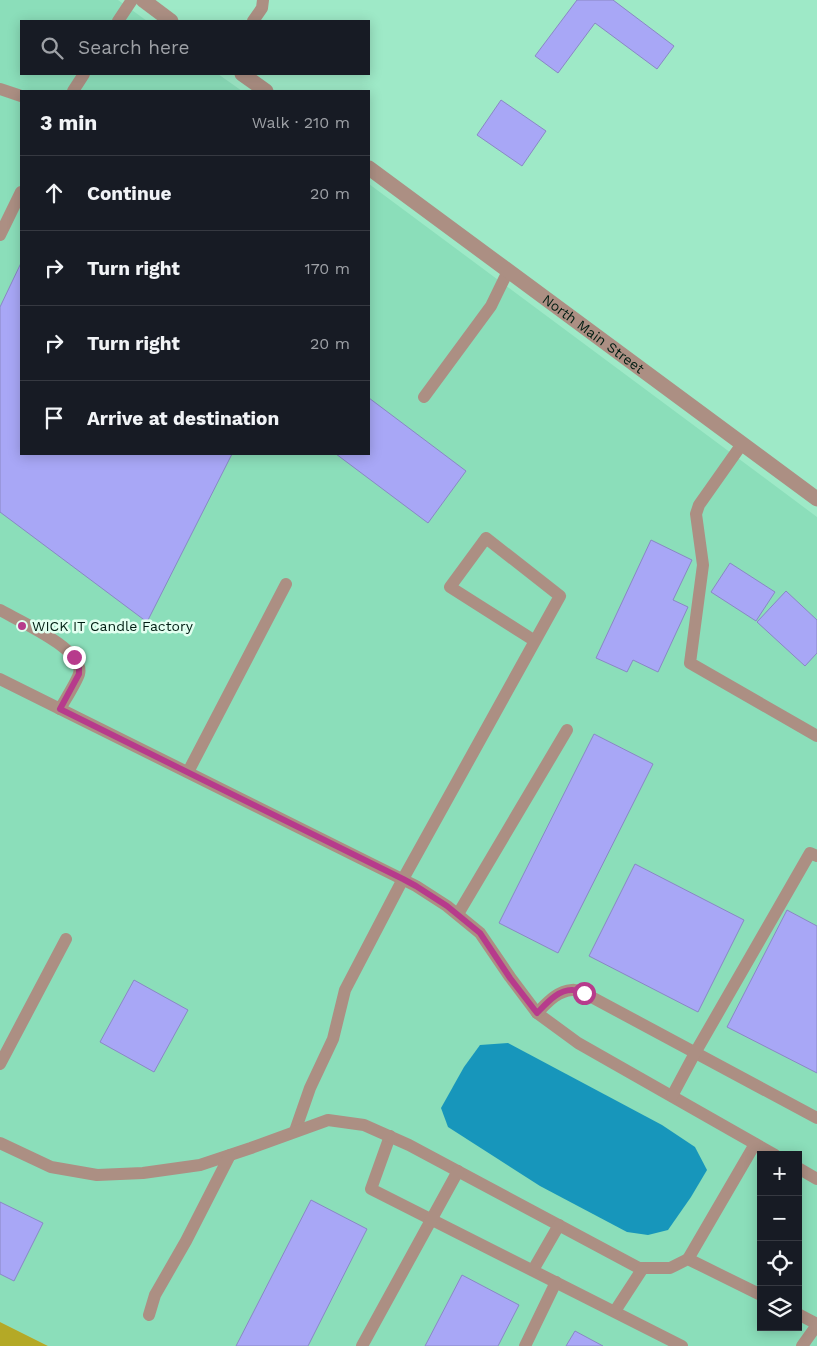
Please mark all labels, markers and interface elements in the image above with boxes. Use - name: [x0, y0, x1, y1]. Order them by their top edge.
- search box: [20, 20, 370, 75]
- icon: search: [38, 34, 66, 62]
- text: Search here: [78, 36, 189, 59]
- text: 3 min: [40, 110, 97, 135]
- text: Walk · 210 m: [252, 113, 350, 132]
- icon: ahead: [40, 179, 68, 207]
- text: Continue: [87, 182, 171, 205]
- text: 20 m: [310, 184, 350, 203]
- icon: right: [40, 254, 68, 282]
- text: Turn right: [87, 257, 180, 280]
- text: 170 m: [304, 259, 350, 278]
- street label: North Main Street: [539, 291, 647, 377]
- icon: right: [40, 329, 68, 357]
- text: Turn right: [87, 332, 180, 355]
- text: 20 m: [310, 334, 350, 353]
- icon: arrive: [40, 404, 68, 432]
- text: Arrive at destination: [87, 407, 279, 430]
- place label: WICK IT Candle Factory: [32, 618, 194, 634]
- marker: WICK IT Candle Factory: [16, 620, 28, 632]
- route end: [63, 646, 86, 669]
- route start: [573, 982, 596, 1005]
- map controls: [757, 1151, 802, 1331]
- button: +: [757, 1151, 802, 1196]
- button: −: [757, 1196, 802, 1241]
- button: locate: [757, 1241, 802, 1286]
- button: layers: [757, 1286, 802, 1331]

